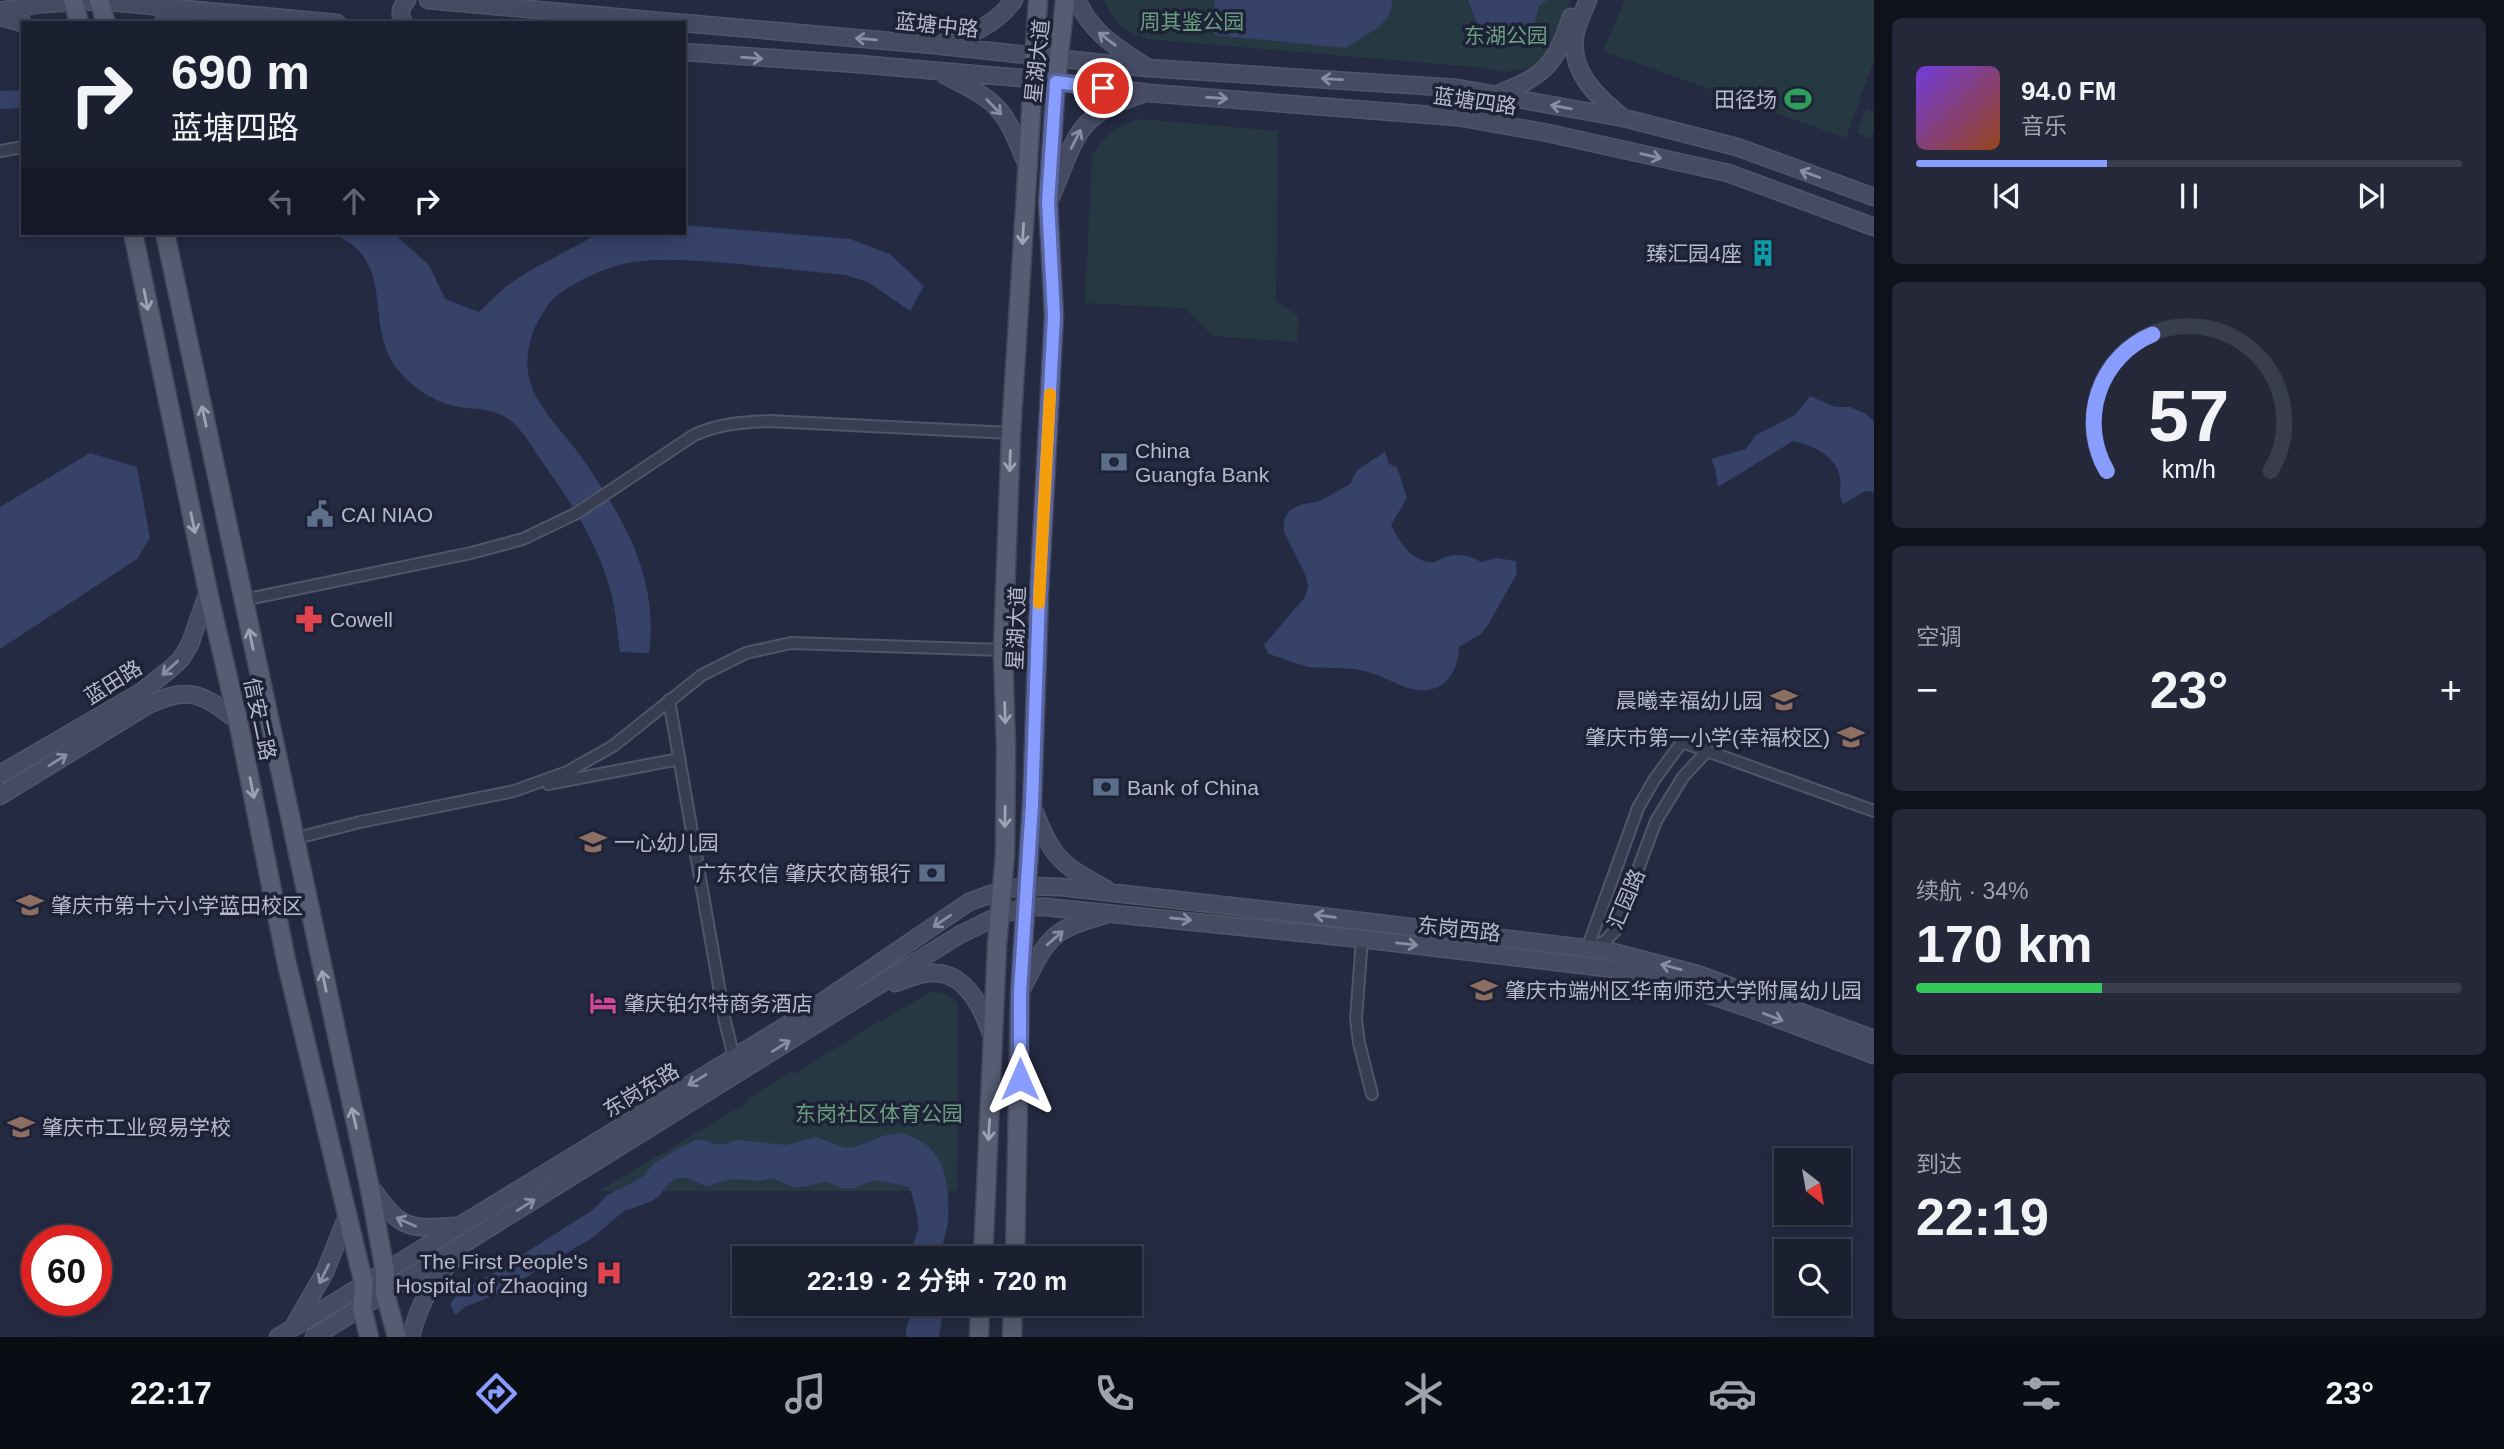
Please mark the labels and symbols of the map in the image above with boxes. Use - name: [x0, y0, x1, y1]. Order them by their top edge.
- street label: 蓝塘中路: [894, 9, 980, 41]
- park label: 周其鉴公园: [1140, 10, 1245, 33]
- street label: 星湖大道: [1021, 18, 1053, 104]
- park label: 东湖公园: [1464, 24, 1548, 47]
- one-way arrow: [855, 32, 878, 45]
- one-way arrow: [1098, 32, 1117, 47]
- one-way arrow: [740, 52, 763, 65]
- pin: [1073, 58, 1133, 118]
- one-way arrow: [1321, 72, 1344, 85]
- street label: 蓝塘四路: [1432, 84, 1518, 118]
- sports icon: 田径场: [1783, 84, 1813, 114]
- place label: 田径场: [1714, 88, 1777, 111]
- one-way arrow: [1205, 92, 1228, 105]
- one-way arrow: [986, 98, 1003, 115]
- one-way arrow: [1550, 99, 1573, 113]
- one-way arrow: [1069, 130, 1083, 150]
- one-way arrow: [1639, 149, 1662, 163]
- one-way arrow: [1799, 166, 1821, 179]
- one-way arrow: [1016, 222, 1029, 245]
- building icon: 臻汇园4座: [1748, 238, 1778, 268]
- place label: 臻汇园4座: [1646, 242, 1742, 265]
- one-way arrow: [140, 288, 154, 311]
- one-way arrow: [196, 405, 210, 428]
- place label: China Guangfa Bank: [1135, 439, 1270, 486]
- bank icon: China Guangfa Bank: [1099, 447, 1129, 477]
- one-way arrow: [1004, 449, 1017, 472]
- public building icon: CAI NIAO: [305, 499, 335, 529]
- place label: CAI NIAO: [341, 503, 433, 526]
- one-way arrow: [187, 511, 201, 534]
- street label: 星湖大道: [1003, 586, 1029, 670]
- pharmacy icon: Cowell: [294, 604, 324, 634]
- place label: Cowell: [330, 608, 393, 631]
- one-way arrow: [243, 628, 257, 651]
- street label: 蓝田路: [80, 656, 146, 708]
- one-way arrow: [162, 660, 179, 677]
- street label: 信安二路: [240, 676, 280, 762]
- school or university icon: 晨曦幸福幼儿园: [1769, 685, 1799, 715]
- place label: 晨曦幸福幼儿园: [1616, 689, 1763, 712]
- one-way arrow: [999, 701, 1012, 724]
- school or university icon: 肇庆市第一小学(幸福校区): [1836, 722, 1866, 752]
- place label: 肇庆市第一小学(幸福校区): [1585, 726, 1830, 749]
- one-way arrow: [48, 753, 68, 767]
- bank icon: Bank of China: [1091, 772, 1121, 802]
- one-way arrow: [245, 776, 259, 799]
- place label: Bank of China: [1127, 776, 1259, 799]
- one-way arrow: [998, 806, 1012, 829]
- school or university icon: 一心幼儿园: [578, 827, 608, 857]
- place label: 一心幼儿园: [614, 831, 719, 854]
- bank icon: 广东农信 肇庆农商银行: [917, 858, 947, 888]
- place label: 广东农信 肇庆农商银行: [695, 862, 911, 885]
- street label: 汇园路: [1603, 866, 1649, 932]
- school or university icon: 肇庆市第十六小学蓝田校区: [15, 890, 45, 920]
- place label: 肇庆市第十六小学蓝田校区: [51, 894, 303, 917]
- one-way arrow: [1314, 910, 1337, 923]
- one-way arrow: [1169, 913, 1192, 926]
- street label: 东岗西路: [1416, 913, 1502, 945]
- one-way arrow: [932, 914, 952, 928]
- one-way arrow: [1046, 930, 1064, 946]
- one-way arrow: [1396, 938, 1418, 951]
- one-way arrow: [1660, 960, 1683, 973]
- one-way arrow: [316, 970, 330, 993]
- school or university icon: 肇庆市端州区华南师范大学附属幼儿园: [1469, 975, 1499, 1005]
- place label: 肇庆市端州区华南师范大学附属幼儿园: [1505, 979, 1862, 1002]
- hotel icon: 肇庆铂尔特商务酒店: [588, 988, 618, 1018]
- place label: 肇庆铂尔特商务酒店: [624, 992, 813, 1015]
- one-way arrow: [1762, 1012, 1784, 1024]
- one-way arrow: [771, 1039, 791, 1053]
- position arrow: [983, 1042, 1057, 1116]
- street label: 东岗东路: [599, 1059, 683, 1121]
- one-way arrow: [688, 1073, 708, 1087]
- park label: 东岗社区体育公园: [795, 1102, 963, 1125]
- one-way arrow: [346, 1107, 360, 1130]
- school or university icon: 肇庆市工业贸易学校: [6, 1112, 36, 1142]
- place label: 肇庆市工业贸易学校: [42, 1116, 231, 1139]
- one-way arrow: [982, 1118, 995, 1141]
- north arrow: [1774, 1148, 1852, 1225]
- one-way arrow: [515, 1198, 535, 1212]
- one-way arrow: [396, 1215, 417, 1228]
- speed limit sign: 60: [21, 1225, 112, 1316]
- place label: The First People's Hospital of Zhaoqing: [395, 1250, 588, 1297]
- hospital icon: The First People's Hospital of Zhaoqing: [594, 1258, 624, 1288]
- one-way arrow: [317, 1263, 330, 1284]

